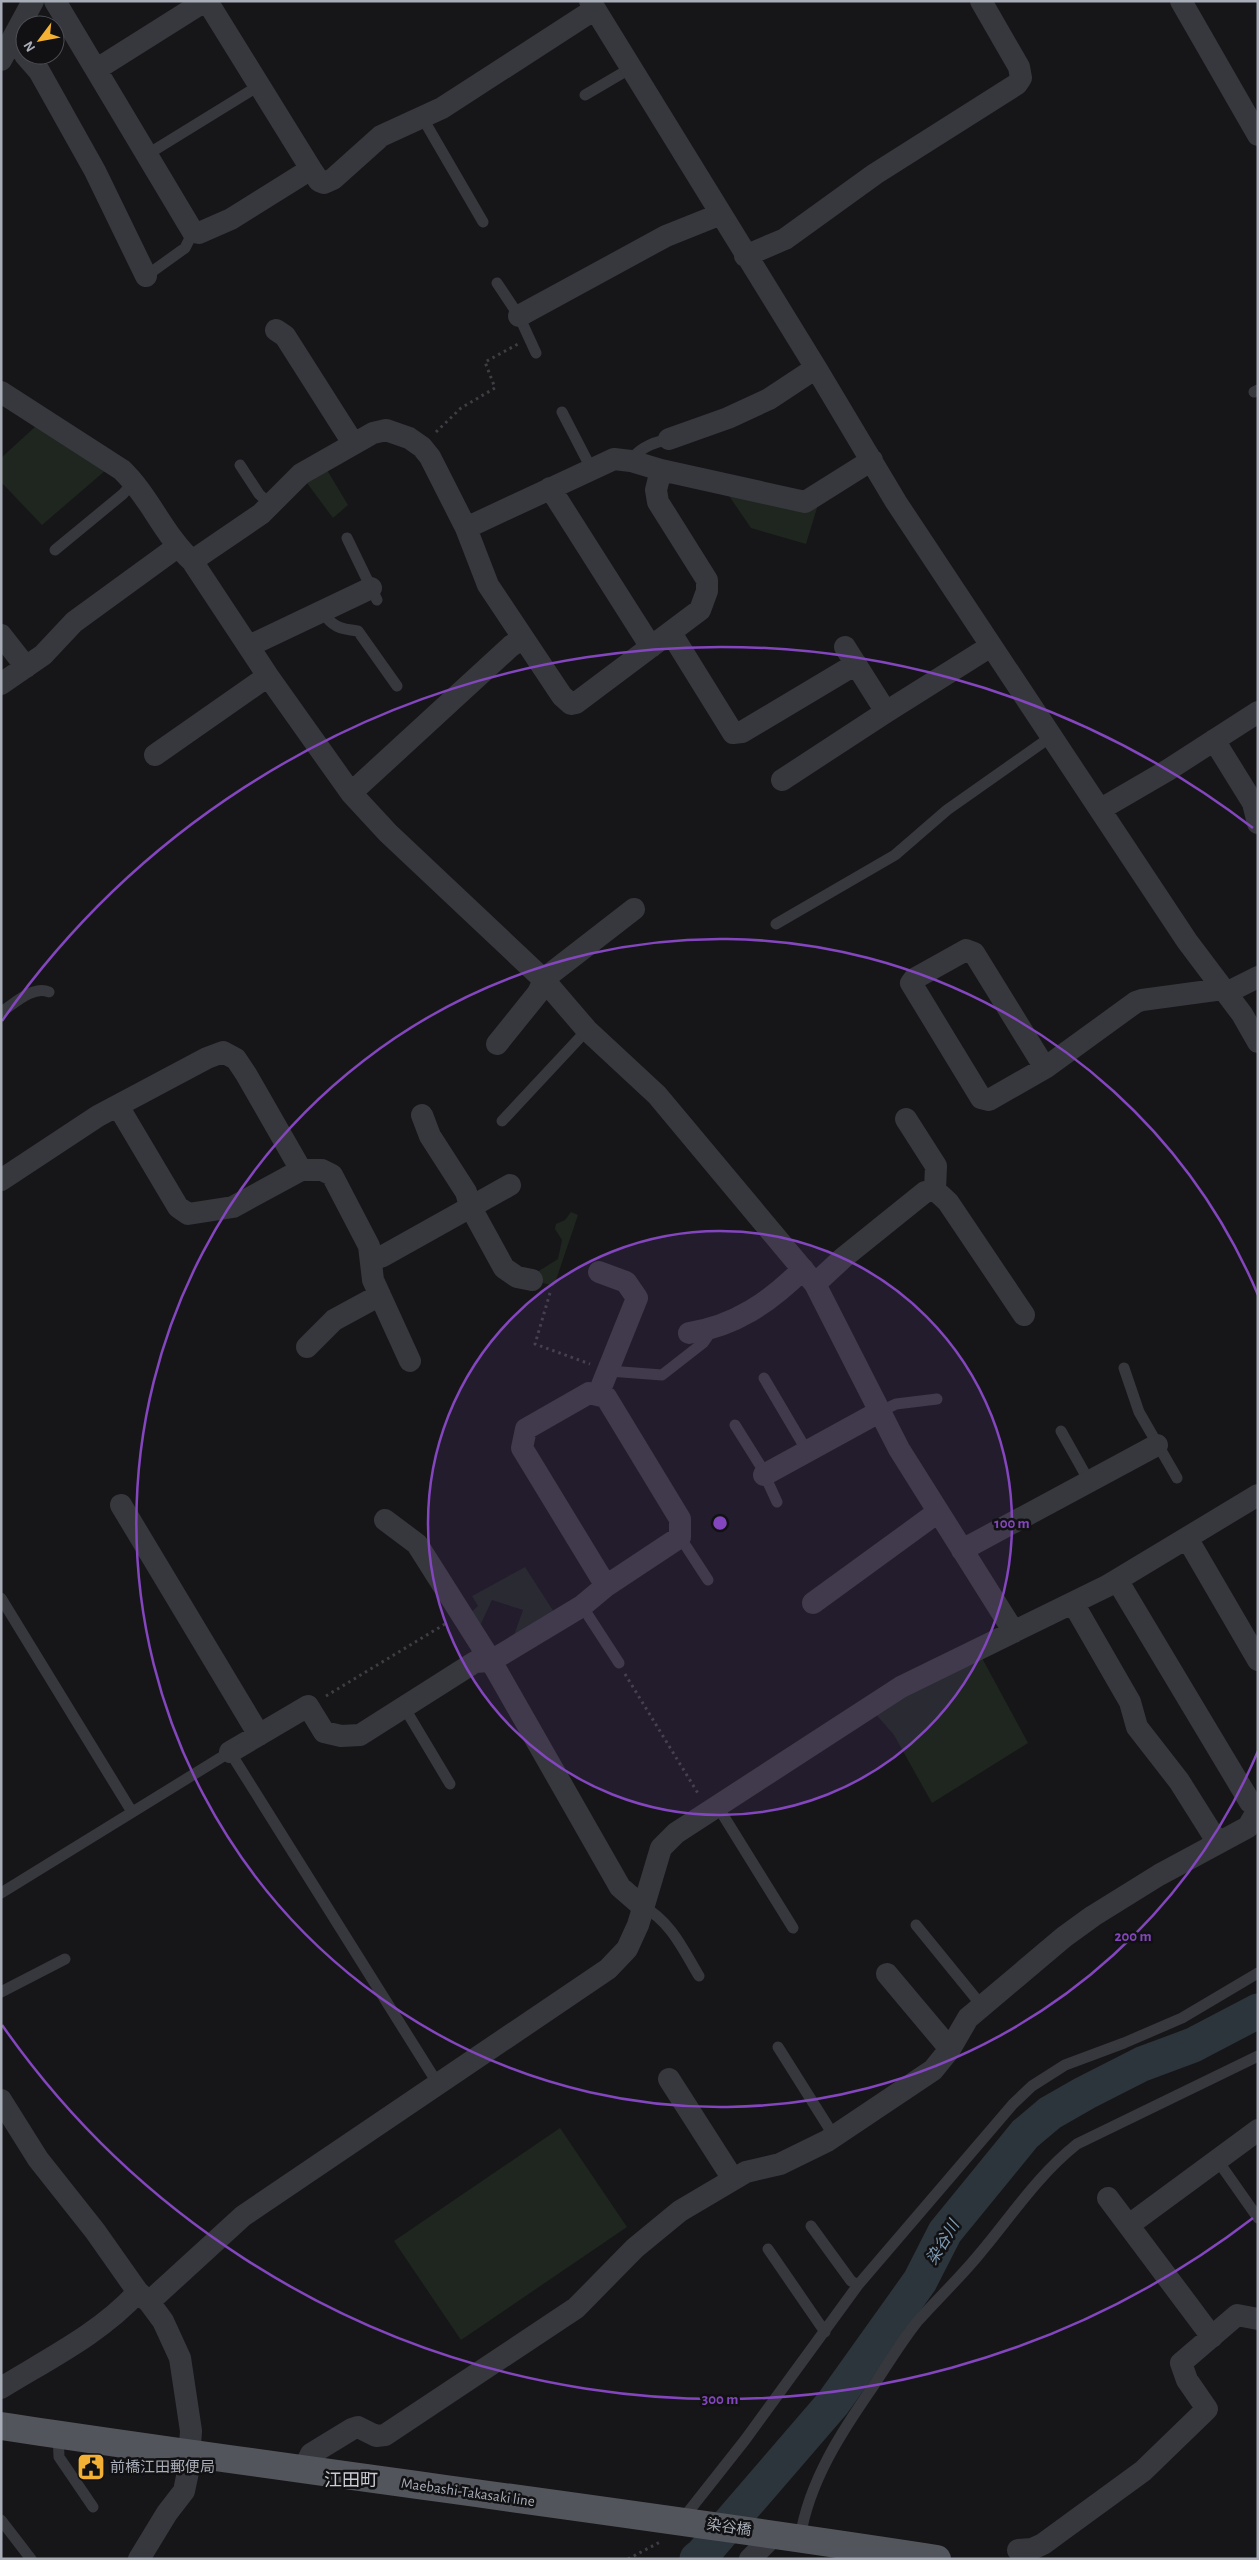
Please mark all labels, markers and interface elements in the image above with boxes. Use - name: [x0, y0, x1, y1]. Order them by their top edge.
- north arrow: [15, 15, 65, 65]
- text: N: [21, 39, 38, 54]
- centre of rings: [711, 1514, 729, 1532]
- text: 100 m: [994, 1516, 1030, 1531]
- text: 200 m: [1114, 1929, 1152, 1944]
- water label: 染谷川: [923, 2216, 963, 2267]
- text: 300 m: [702, 2392, 738, 2407]
- public building icon: 前橋江田郵便局: [76, 2452, 106, 2482]
- place label: 前橋江田郵便局: [110, 2459, 215, 2475]
- district label: 江田町: [324, 2471, 378, 2490]
- street label: Maebashi-Takasaki line: [400, 2476, 536, 2509]
- street label: 染谷橋: [706, 2515, 753, 2538]

